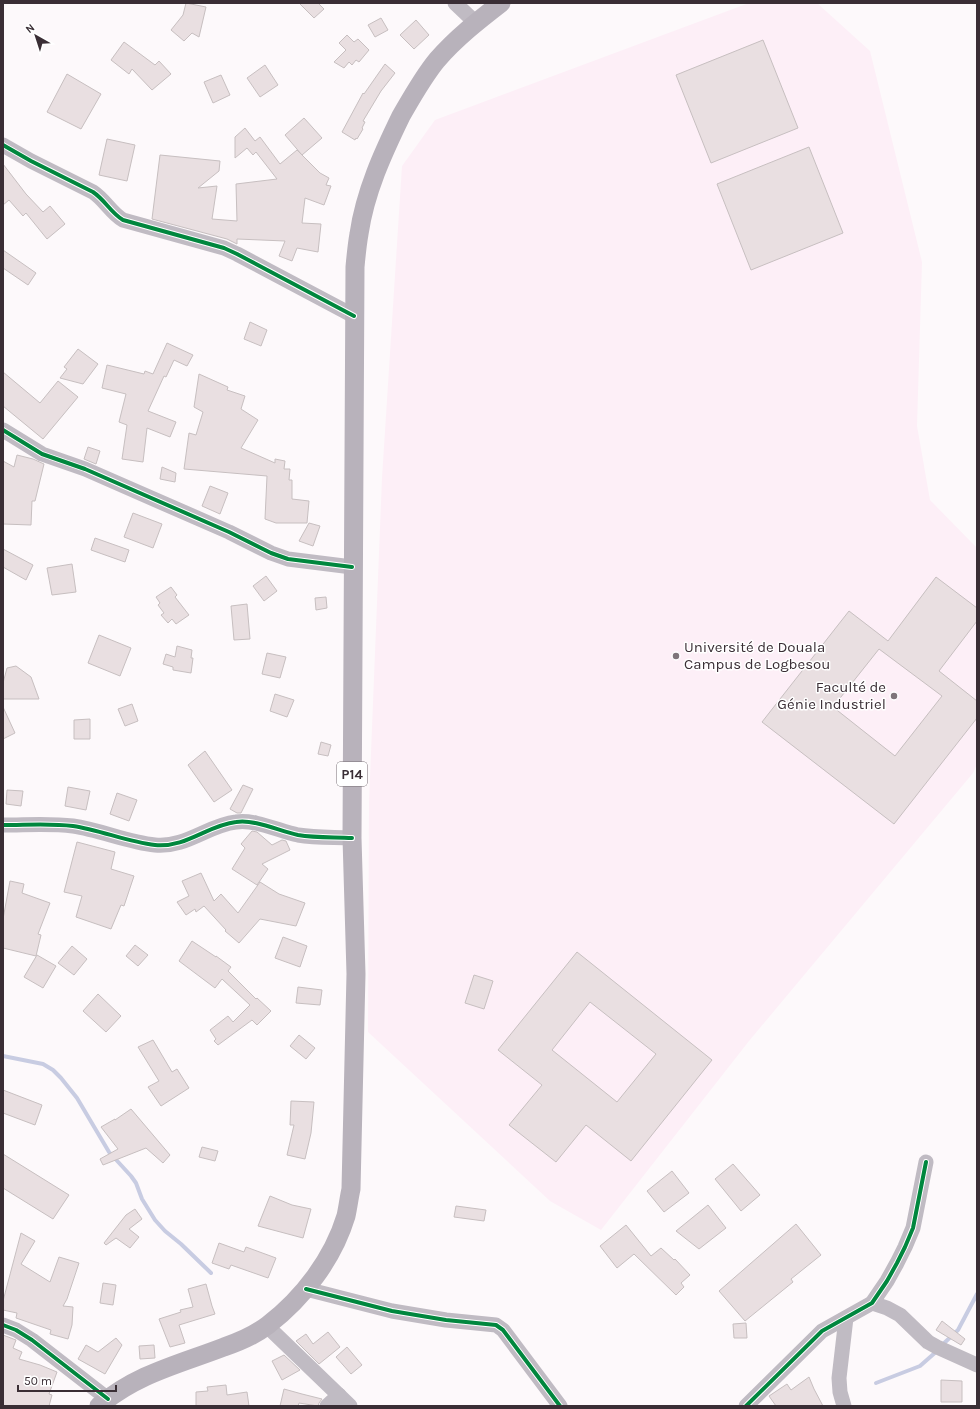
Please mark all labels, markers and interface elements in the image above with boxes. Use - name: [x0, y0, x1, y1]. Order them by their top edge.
- north arrow: [16, 16, 56, 56]
- text: N: [23, 21, 37, 36]
- place label: Université de Douala Campus de Logbesou: [684, 638, 830, 673]
- marker: Université de Douala Campus de Logbesou: [671, 651, 681, 661]
- place label: Faculté de Génie Industriel: [777, 678, 886, 713]
- marker: Faculté de Génie Industriel: [889, 691, 899, 701]
- road number: P14: [337, 762, 367, 786]
- scale bar: [18, 1367, 116, 1393]
- text: 50 m: [24, 1374, 52, 1388]

